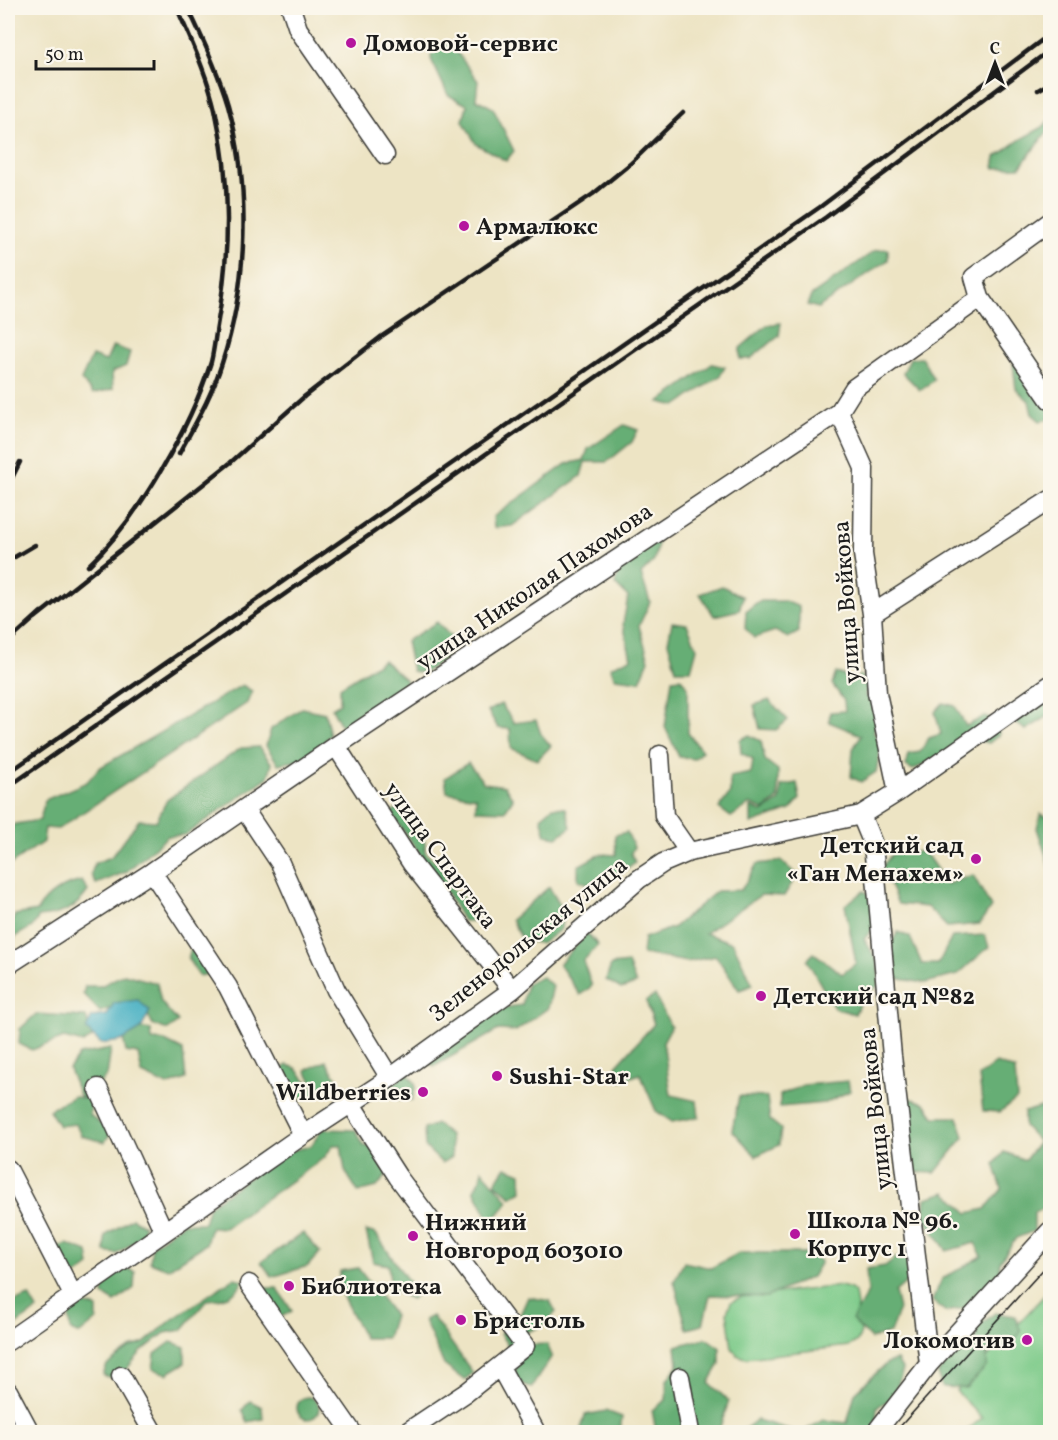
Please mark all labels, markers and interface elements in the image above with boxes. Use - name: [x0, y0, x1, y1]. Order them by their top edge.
- place label: Домовой-сервис: [363, 28, 558, 62]
- scale bar: [36, 33, 154, 71]
- north arrow: [965, 33, 1025, 93]
- marker: Домовой-сервис: [344, 36, 358, 50]
- text: С: [990, 39, 1000, 61]
- text: 50 m: [45, 43, 84, 68]
- place label: Армалюкс: [476, 211, 598, 245]
- marker: Армалюкс: [457, 219, 471, 233]
- street label: улица Николая Пахомова: [410, 496, 660, 680]
- street label: улица Войкова: [825, 519, 871, 684]
- street label: улица Спартака: [374, 775, 505, 937]
- place label: Детский сад «Ган Менахем»: [787, 830, 964, 892]
- street label: Зеленодольская улица: [423, 850, 636, 1031]
- marker: Детский сад «Ган Менахем»: [969, 852, 983, 866]
- place label: Детский сад №82: [773, 981, 975, 1015]
- marker: Детский сад №82: [754, 989, 768, 1003]
- street label: улица Войкова: [852, 1026, 902, 1192]
- place label: Sushi-Star: [509, 1061, 629, 1095]
- marker: Sushi-Star: [490, 1069, 504, 1083]
- place label: Wildberries: [276, 1077, 411, 1111]
- marker: Wildberries: [416, 1085, 430, 1099]
- place label: Школа № 96. Корпус 1: [807, 1205, 959, 1267]
- place label: Нижний Новгород 603010: [425, 1207, 623, 1269]
- marker: Школа № 96. Корпус 1: [788, 1227, 802, 1241]
- marker: Нижний Новгород 603010: [406, 1229, 420, 1243]
- place label: Библиотека: [301, 1271, 442, 1305]
- marker: Библиотека: [282, 1279, 296, 1293]
- place label: Бристоль: [473, 1305, 585, 1339]
- marker: Бристоль: [454, 1313, 468, 1327]
- place label: Локомотив: [883, 1325, 1015, 1359]
- marker: Локомотив: [1020, 1333, 1034, 1347]

